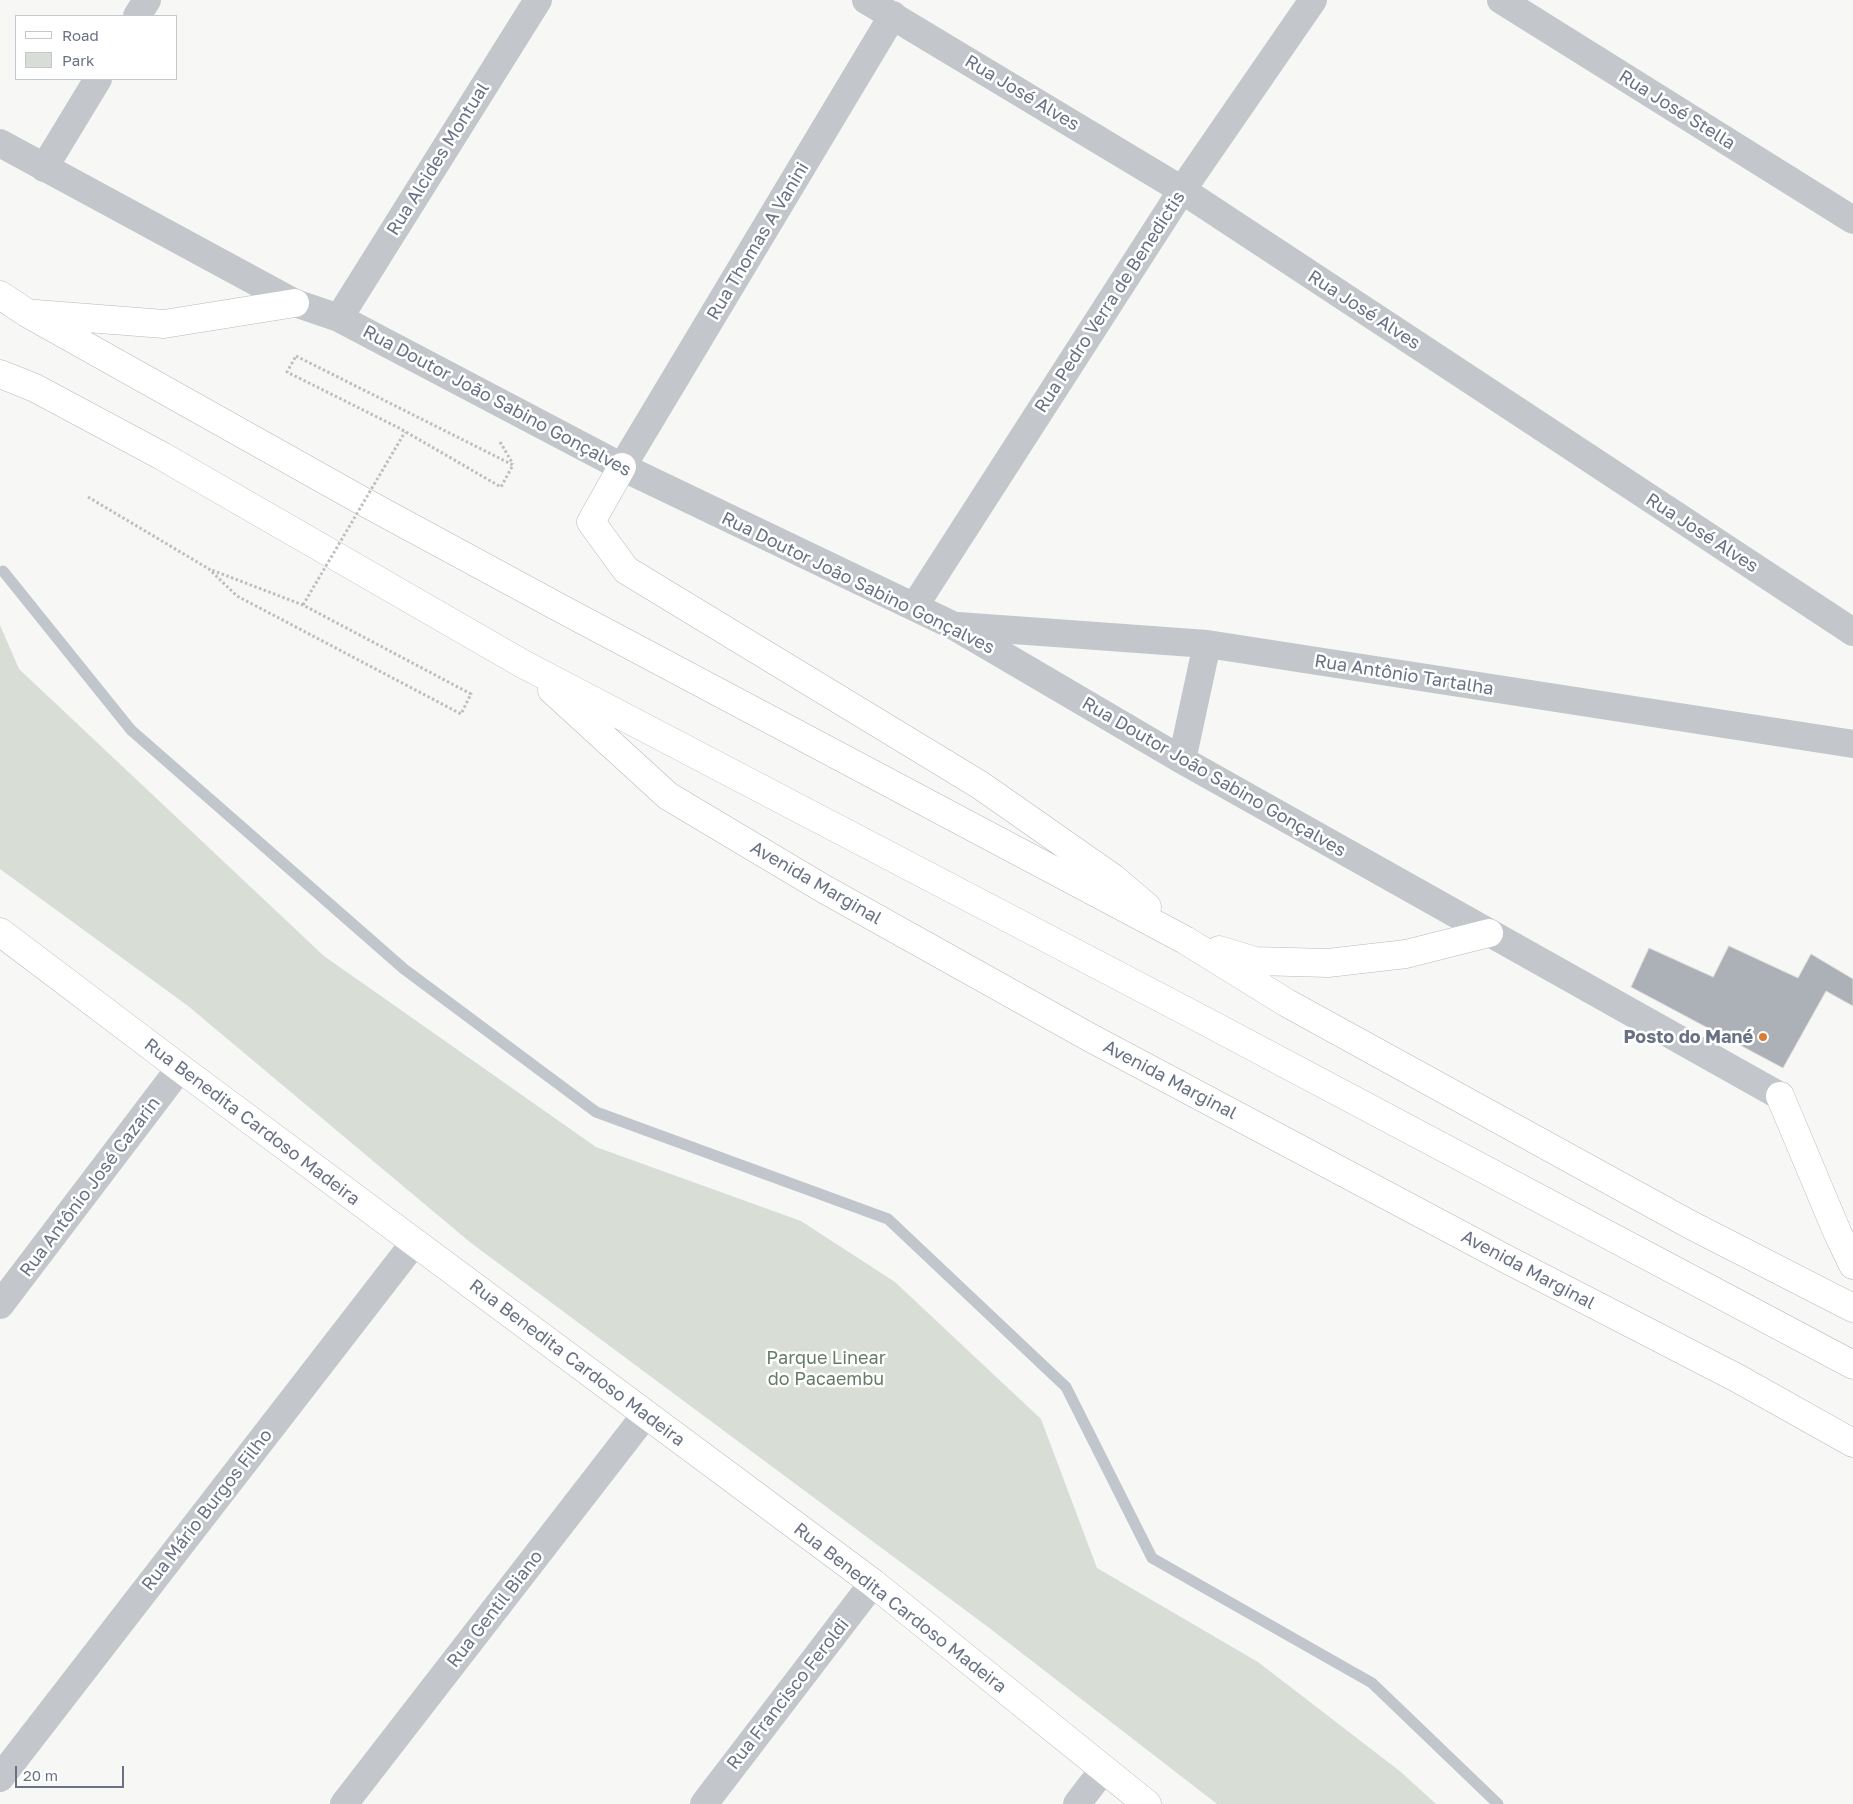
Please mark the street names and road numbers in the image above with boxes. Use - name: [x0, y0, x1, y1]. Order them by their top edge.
- street label: Rua José Alves: [961, 50, 1083, 136]
- street label: Rua José Stella: [1615, 66, 1739, 154]
- street label: Rua Alcides Montual: [382, 79, 494, 239]
- street label: Rua Thomas A Vanini: [702, 158, 814, 324]
- street label: Rua Pedro Verra de Benedictis: [1030, 187, 1190, 417]
- street label: Rua José Alves: [1304, 266, 1424, 354]
- street label: Rua Doutor João Sabino Gonçalves: [359, 321, 635, 481]
- street label: Rua José Alves: [1642, 489, 1762, 577]
- street label: Rua Doutor João Sabino Gonçalves: [718, 507, 998, 659]
- street label: Rua Antônio Tartalha: [1313, 650, 1495, 700]
- street label: Rua Doutor João Sabino Gonçalves: [1078, 692, 1350, 862]
- street label: Avenida Marginal: [746, 837, 886, 929]
- street label: Rua Benedita Cardoso Madeira: [140, 1034, 364, 1210]
- street label: Avenida Marginal: [1100, 1036, 1240, 1124]
- street label: Rua Antônio José Cazarin: [15, 1093, 165, 1281]
- street label: Avenida Marginal: [1458, 1226, 1598, 1314]
- street label: Rua Benedita Cardoso Madeira: [465, 1275, 689, 1451]
- street label: Rua Mário Burgos Filho: [137, 1425, 277, 1595]
- street label: Rua Benedita Cardoso Madeira: [789, 1518, 1011, 1698]
- street label: Rua Gentil Biano: [443, 1546, 547, 1672]
- street label: Rua Francisco Feroldi: [722, 1614, 854, 1774]

